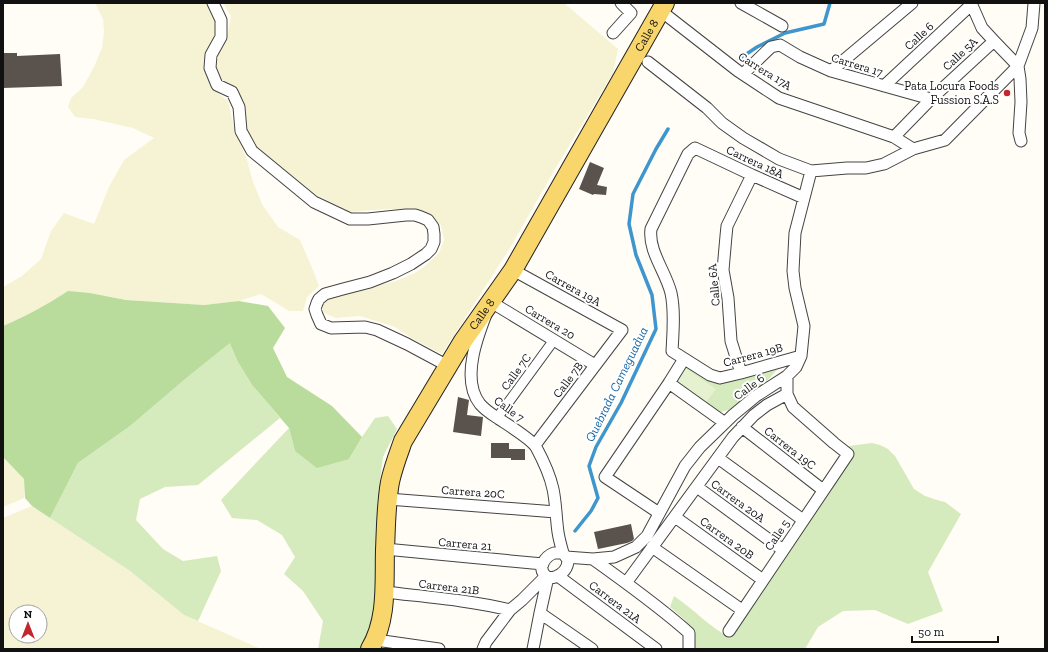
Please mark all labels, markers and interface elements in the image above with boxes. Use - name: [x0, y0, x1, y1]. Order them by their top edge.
- street label: Calle 8: [632, 17, 661, 54]
- street label: Calle 6: [902, 19, 936, 53]
- street label: Calle 5A: [940, 34, 980, 74]
- street label: Carrera 17A: [736, 49, 794, 93]
- street label: Carrera 17: [830, 51, 885, 80]
- place label: Pata Locura Foods Fussion S.A.S: [904, 79, 999, 107]
- marker: Pata Locura Foods Fussion S.A.S: [1002, 88, 1012, 98]
- street label: Carrera 18A: [724, 143, 786, 181]
- street label: Calle 6A: [705, 263, 723, 307]
- street label: Carrera 19A: [543, 267, 604, 309]
- street label: Calle 8: [466, 296, 498, 333]
- street label: Carrera 20: [522, 302, 578, 342]
- water label: Quebrada Cameguadua: [582, 324, 651, 444]
- street label: Carrera 19B: [722, 340, 784, 370]
- street label: Calle 7C: [498, 351, 534, 393]
- street label: Calle 7B: [550, 359, 586, 401]
- street label: Calle 6: [731, 371, 767, 403]
- street label: Calle 7: [491, 393, 527, 425]
- street label: Carrera 19C: [761, 424, 819, 473]
- street label: Carrera 20A: [708, 477, 768, 525]
- street label: Carrera 20C: [441, 483, 505, 501]
- street label: Carrera 20B: [697, 514, 757, 562]
- street label: Calle 5: [762, 517, 792, 553]
- street label: Carrera 21: [438, 535, 493, 553]
- street label: Carrera 21B: [418, 576, 480, 598]
- street label: Carrera 21A: [586, 578, 644, 626]
- north arrow: [8, 604, 48, 644]
- text: N: [24, 608, 33, 621]
- scale bar: [912, 618, 998, 644]
- text: 50 m: [918, 625, 945, 639]

